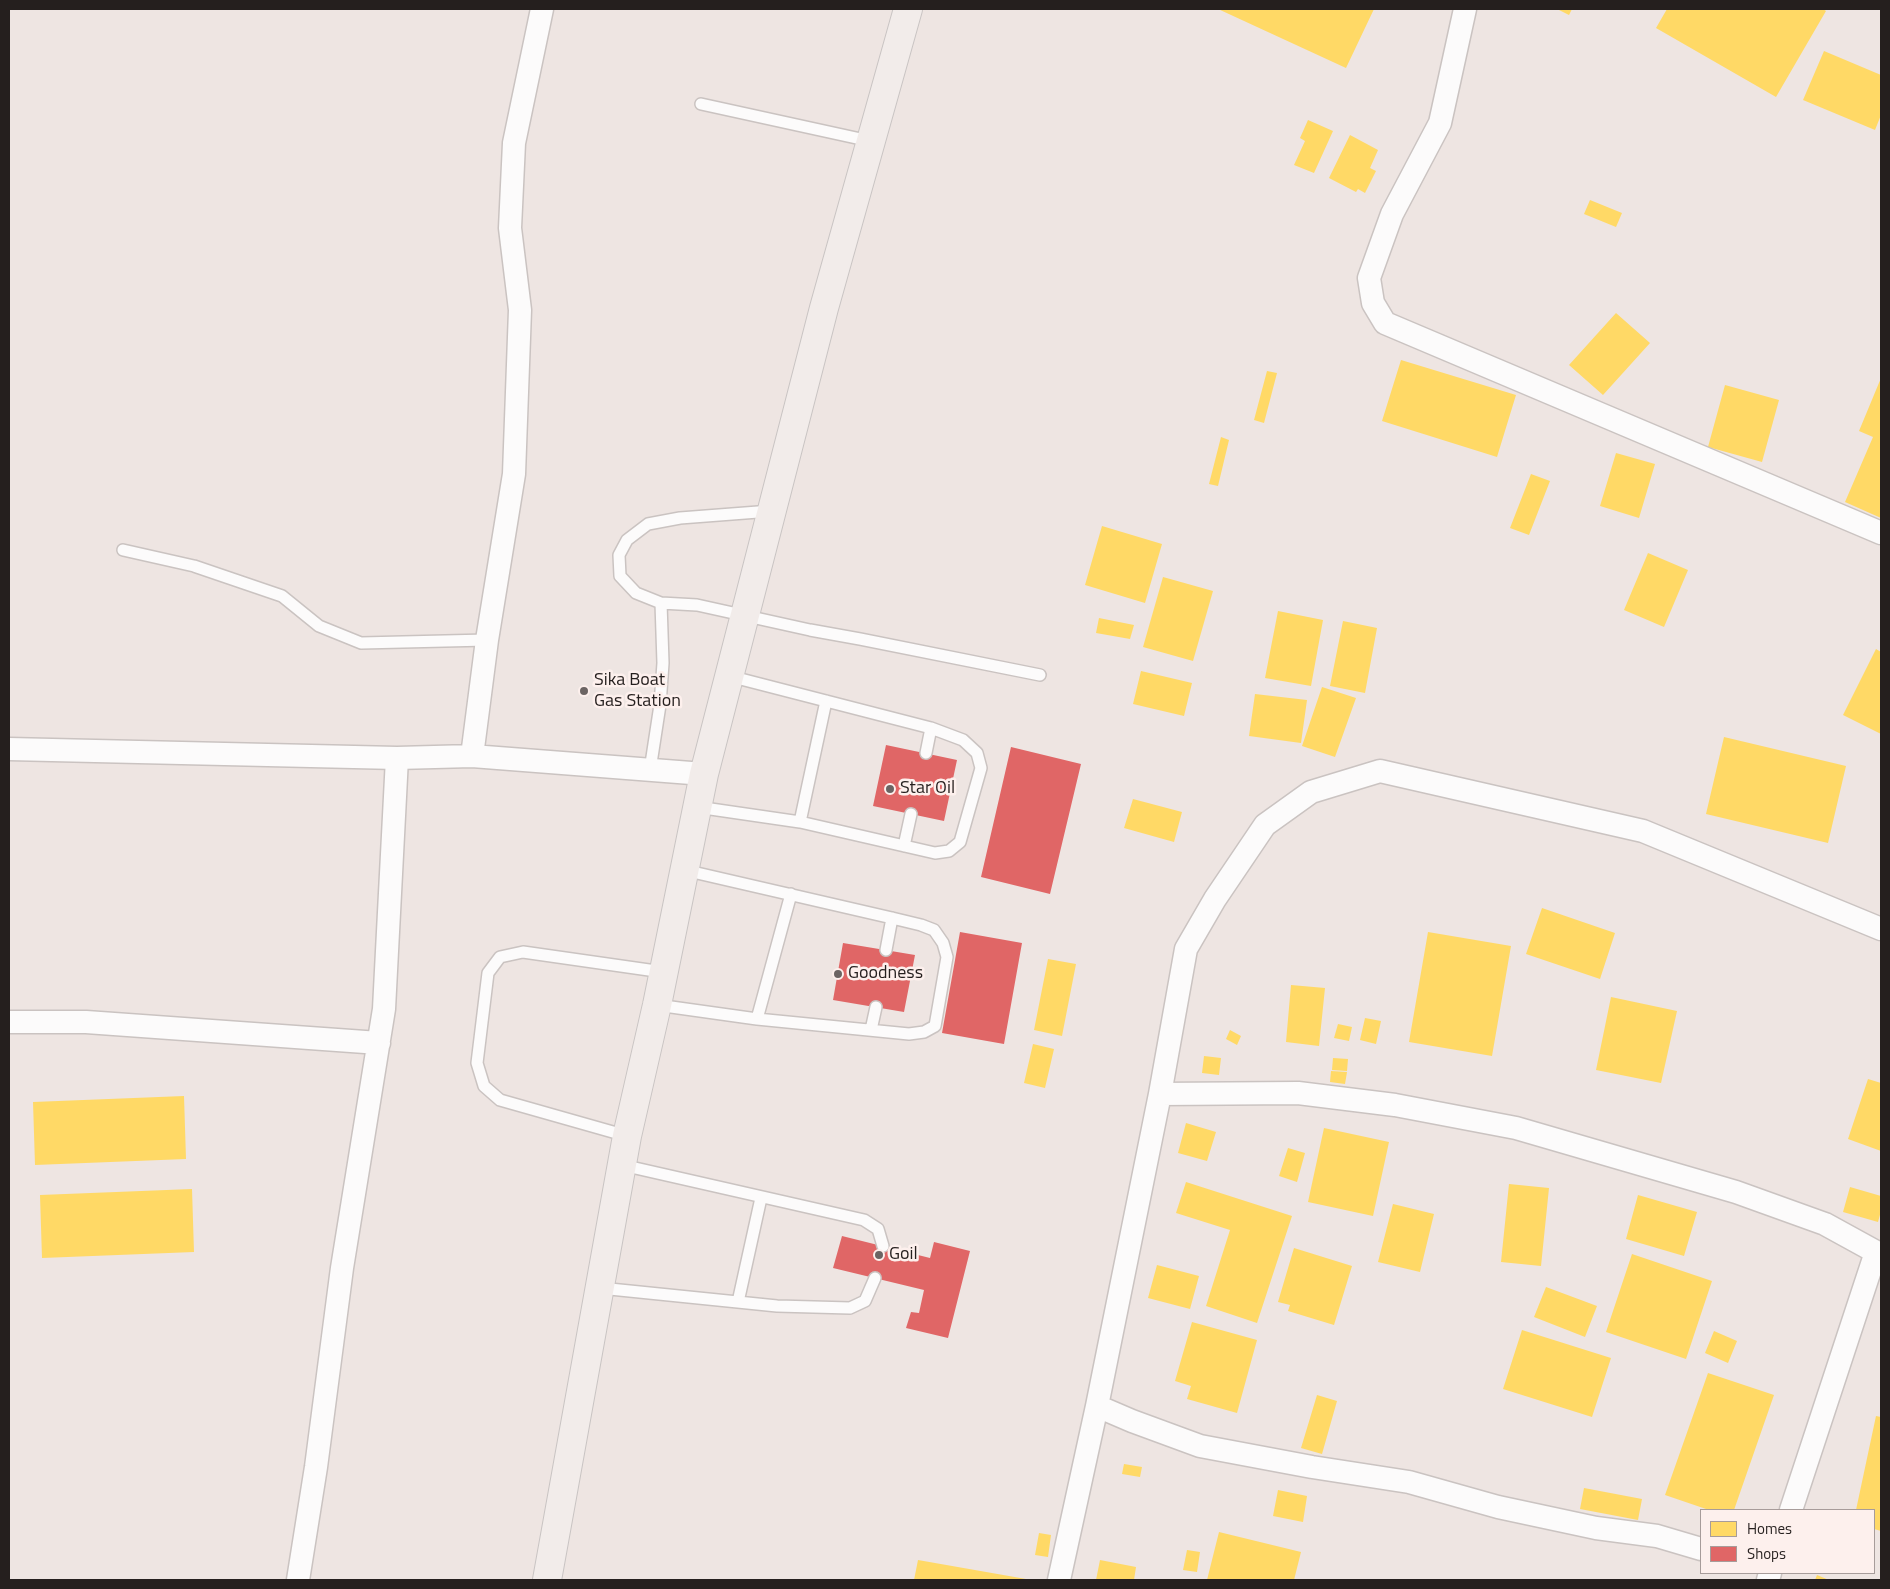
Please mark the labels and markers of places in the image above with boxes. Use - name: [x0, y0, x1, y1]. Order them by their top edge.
- place label: Sika Boat Gas Station: [594, 670, 681, 712]
- marker: Sika Boat Gas Station: [578, 685, 590, 697]
- place label: Star Oil: [900, 778, 955, 800]
- marker: Star Oil: [884, 783, 896, 795]
- place label: Goodness: [848, 963, 923, 985]
- marker: Goodness: [832, 968, 844, 980]
- place label: Goil: [889, 1244, 918, 1266]
- marker: Goil: [873, 1249, 885, 1261]

